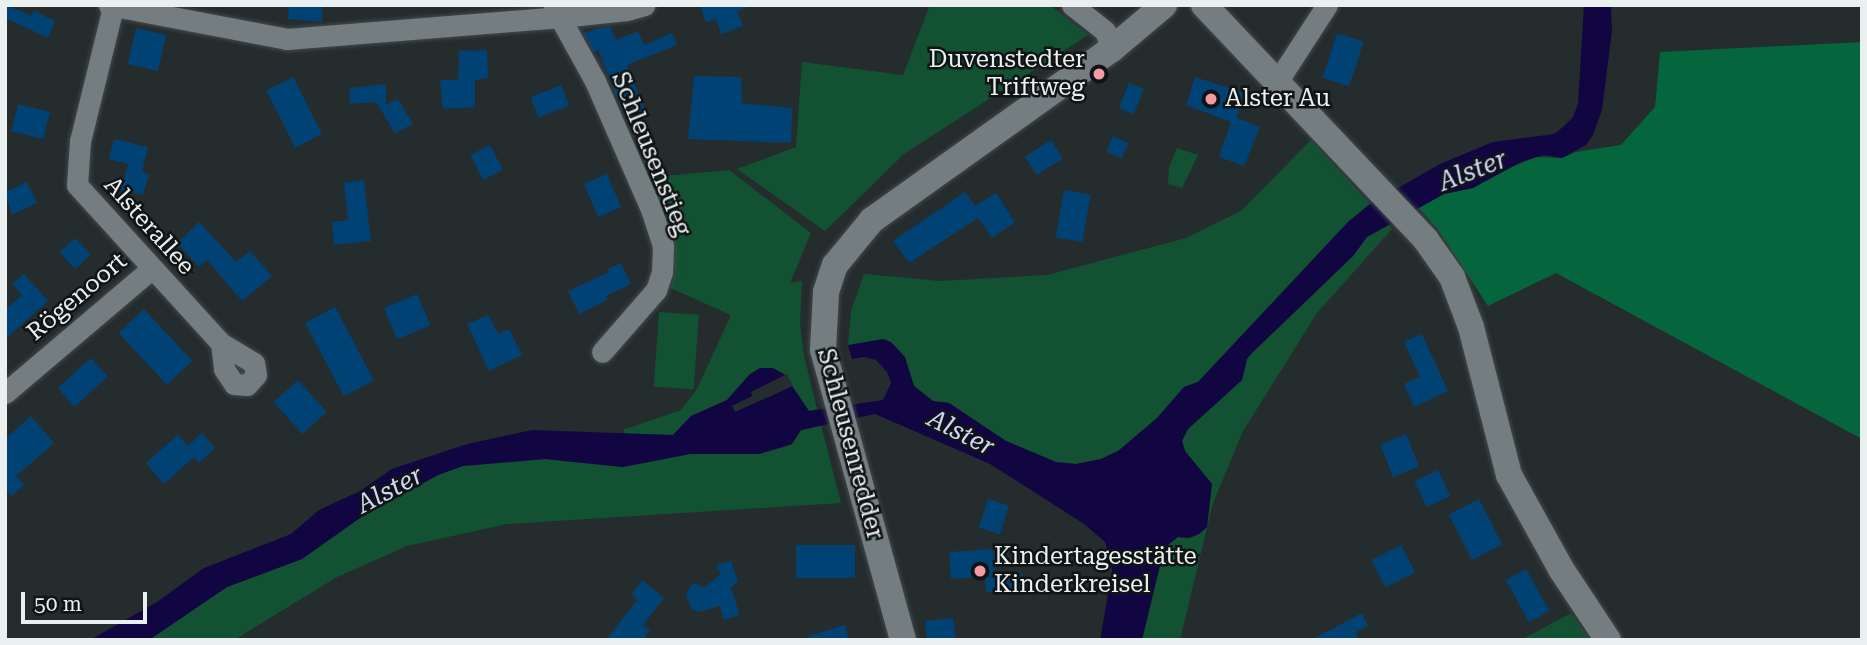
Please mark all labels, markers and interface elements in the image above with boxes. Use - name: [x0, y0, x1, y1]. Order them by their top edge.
- place label: Duvenstedter Triftweg: [929, 46, 1085, 102]
- marker: Duvenstedter Triftweg: [1091, 66, 1107, 82]
- street label: Schleusenstieg: [605, 68, 697, 240]
- place label: Alster Au: [1225, 85, 1330, 113]
- marker: Alster Au: [1203, 91, 1219, 107]
- water label: Alster: [1434, 144, 1512, 198]
- street label: Alsterallee: [98, 171, 200, 281]
- street label: Rögenoort: [21, 247, 133, 347]
- street label: Schleusenredder: [811, 346, 889, 542]
- water label: Alster: [922, 403, 1000, 463]
- water label: Alster: [351, 460, 429, 520]
- place label: Kindertagesstätte Kinderkreisel: [994, 543, 1197, 599]
- marker: Kindertagesstätte Kinderkreisel: [972, 563, 988, 579]
- scale bar: [24, 578, 150, 622]
- text: 50 m: [34, 592, 82, 616]

